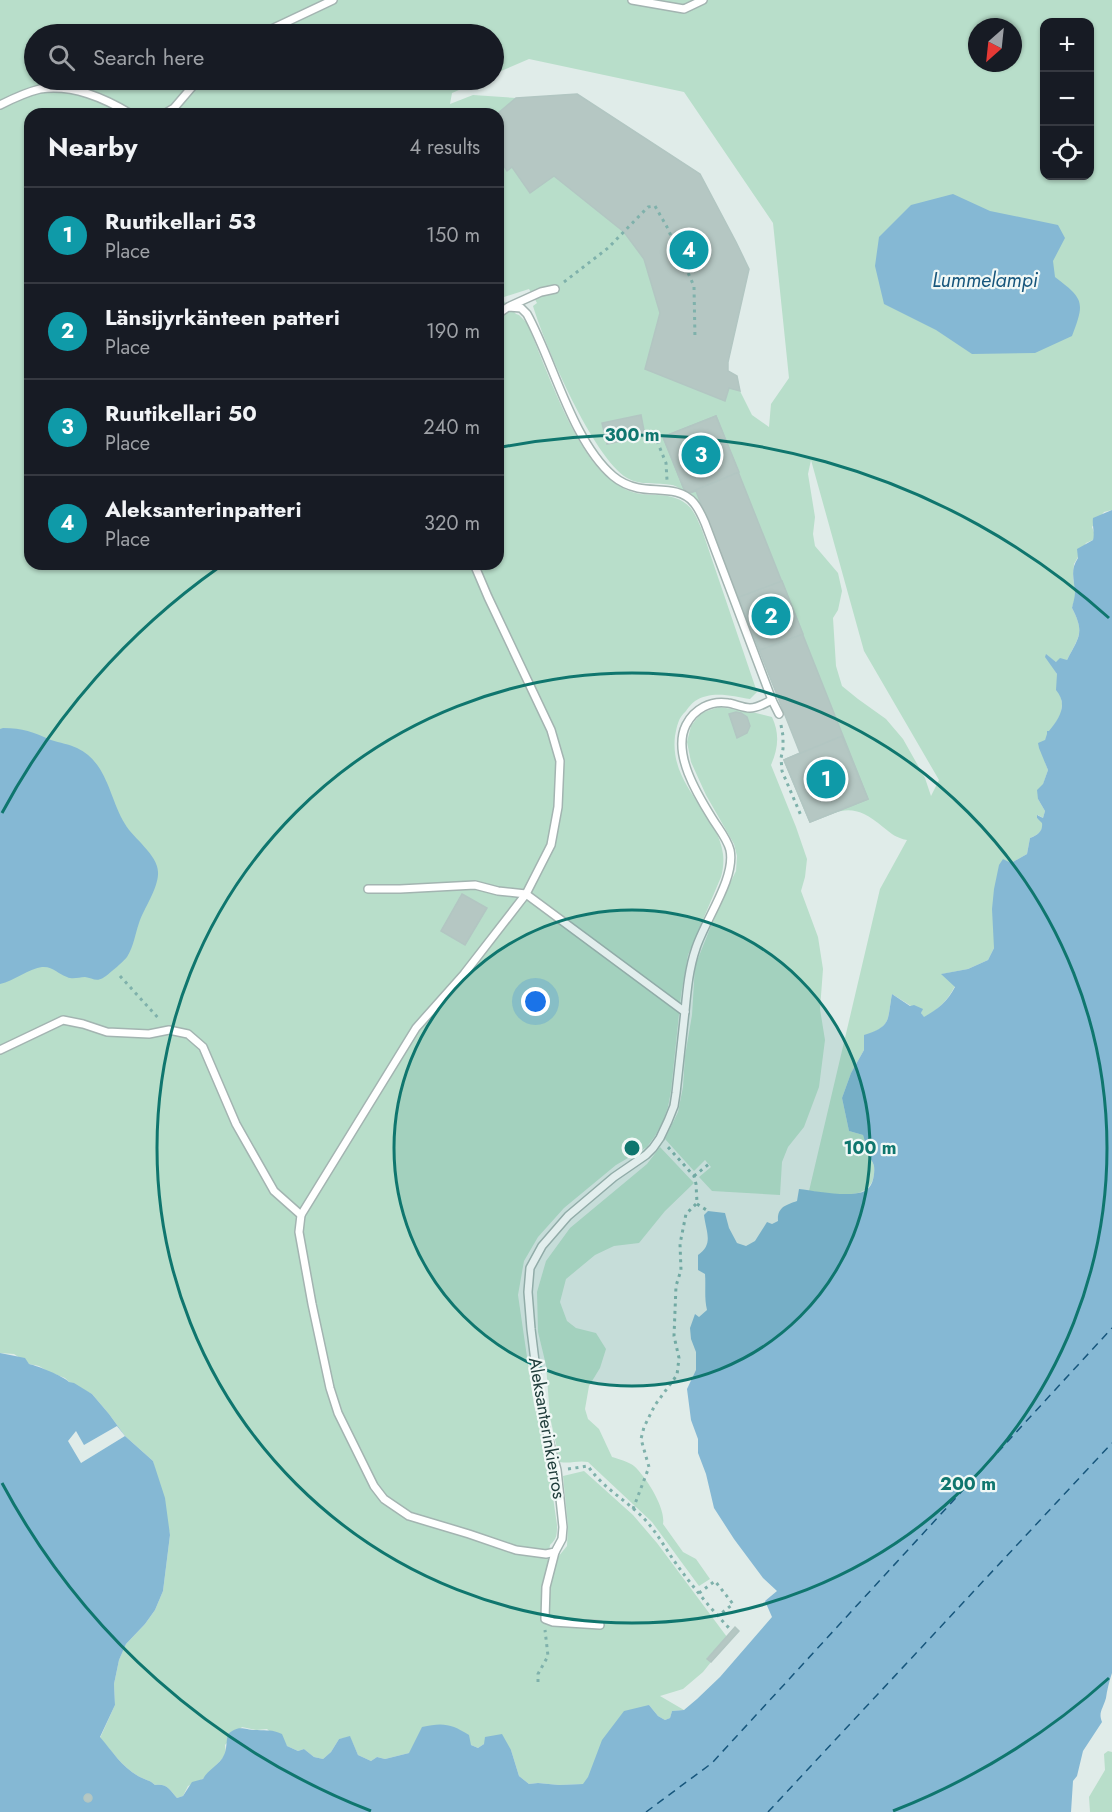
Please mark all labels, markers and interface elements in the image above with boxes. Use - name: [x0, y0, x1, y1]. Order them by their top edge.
- north arrow: [968, 18, 1022, 72]
- map controls: [1040, 18, 1094, 180]
- button: +: [1040, 18, 1094, 72]
- search box: [24, 24, 504, 90]
- icon: search: [45, 41, 78, 74]
- text: Search here: [93, 41, 204, 73]
- button: −: [1040, 72, 1094, 126]
- button: locate: [1040, 126, 1094, 180]
- text: Nearby: [48, 128, 137, 166]
- text: 4 results: [409, 133, 480, 162]
- text: Ruutikellari 53: [105, 205, 256, 237]
- text: 1: [62, 221, 73, 250]
- text: 150 m: [426, 221, 480, 250]
- pin: 4: [670, 228, 708, 272]
- text: Place: [105, 237, 150, 266]
- water label: Lummelampi: [932, 266, 1039, 295]
- text: Länsijyrkänteen patteri: [105, 301, 340, 333]
- text: 2: [61, 317, 74, 346]
- text: 190 m: [426, 317, 480, 346]
- text: Place: [105, 333, 150, 362]
- text: Ruutikellari 50: [105, 397, 257, 429]
- text: 3: [61, 413, 74, 442]
- text: 240 m: [423, 413, 480, 442]
- text: 300 m: [604, 422, 660, 448]
- text: Place: [105, 429, 150, 458]
- pin: 3: [682, 432, 720, 478]
- text: Aleksanterinpatteri: [105, 493, 301, 525]
- text: 4: [61, 509, 74, 538]
- text: 320 m: [424, 509, 480, 538]
- text: Place: [105, 525, 150, 554]
- pin: 2: [752, 594, 790, 638]
- pin: 1: [806, 756, 846, 802]
- your location: [521, 987, 550, 1016]
- text: 100 m: [843, 1135, 897, 1161]
- centre of rings: [622, 1138, 642, 1158]
- street label: Aleksanterinkierros: [522, 1355, 572, 1501]
- text: 200 m: [940, 1471, 996, 1497]

